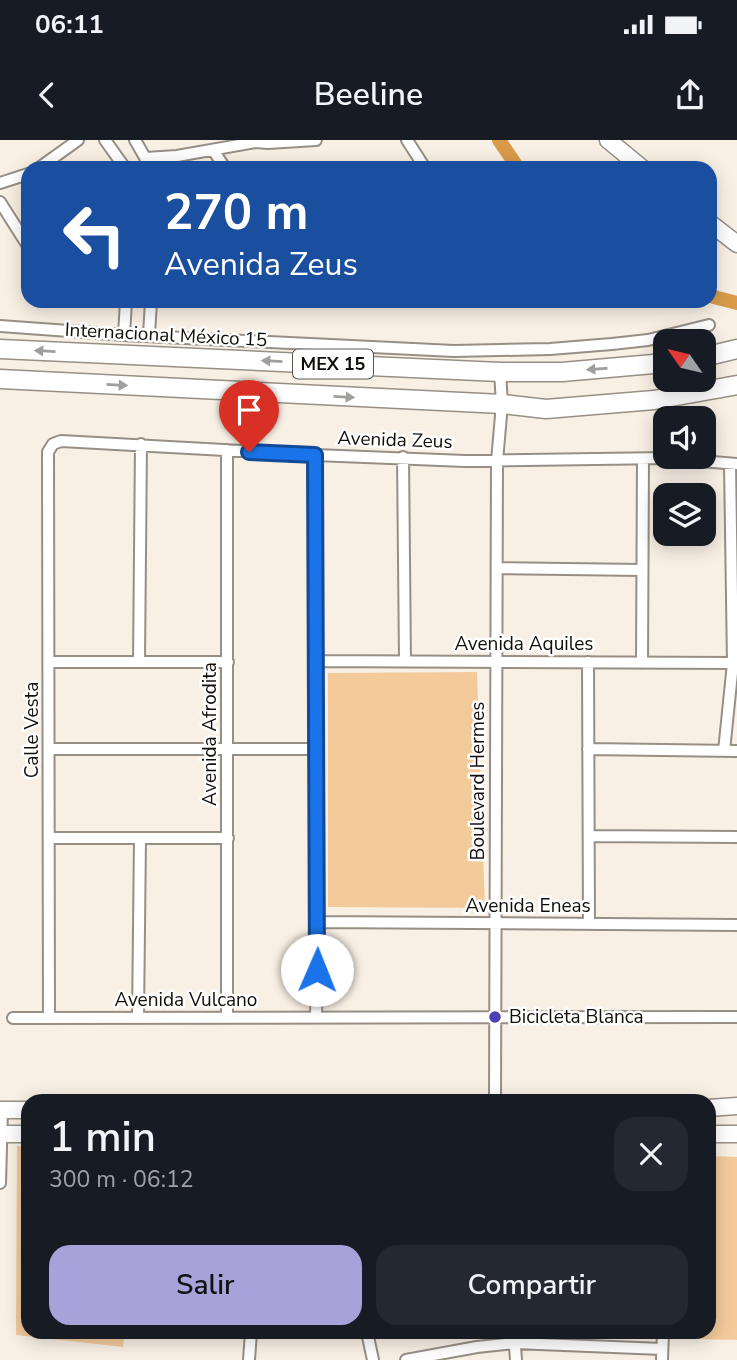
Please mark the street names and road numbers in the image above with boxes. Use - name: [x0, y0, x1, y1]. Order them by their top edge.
- street label: Internacional México 15: [64, 317, 268, 353]
- road number: MEX 15: [293, 350, 373, 378]
- street label: Avenida Zeus: [337, 425, 453, 455]
- street label: Avenida Aquiles: [454, 631, 594, 657]
- street label: Avenida Afrodita: [197, 662, 223, 806]
- street label: Calle Vesta: [19, 682, 45, 778]
- street label: Boulevard Hermes: [465, 702, 491, 860]
- street label: Avenida Eneas: [465, 893, 591, 919]
- street label: Avenida Vulcano: [115, 987, 257, 1013]

